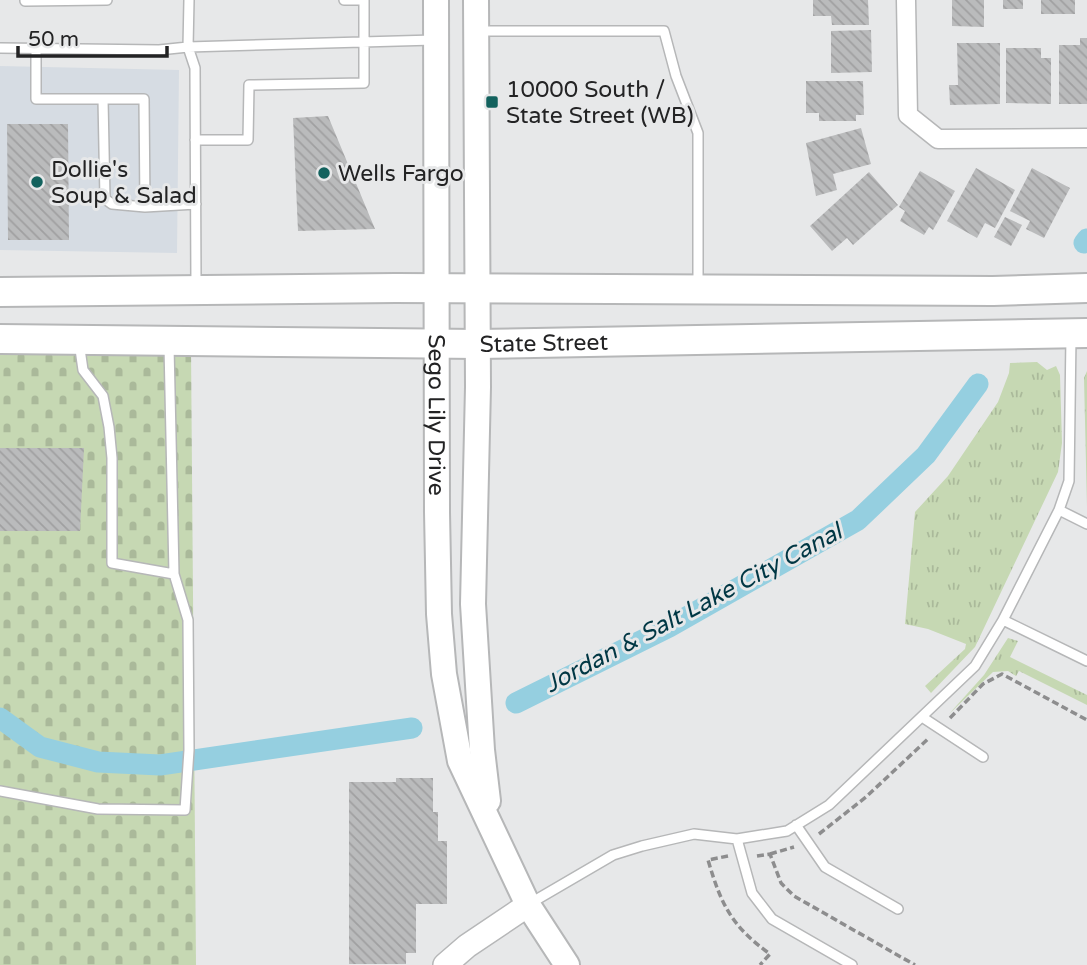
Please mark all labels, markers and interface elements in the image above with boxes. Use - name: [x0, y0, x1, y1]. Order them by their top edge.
- scale bar: [18, 14, 166, 58]
- text: 50 m: [28, 27, 79, 52]
- place label: 10000 South / State Street (WB): [506, 76, 694, 130]
- marker: 10000 South / State Street (WB): [484, 94, 500, 110]
- place label: Dollie's Soup & Salad: [51, 156, 197, 210]
- place label: Wells Fargo: [338, 160, 464, 188]
- marker: Wells Fargo: [316, 165, 332, 181]
- marker: Dollie's Soup & Salad: [29, 174, 45, 190]
- street label: State Street: [479, 329, 609, 359]
- street label: Sego Lily Drive: [422, 334, 450, 496]
- water label: Jordan & Salt Lake City Canal: [540, 516, 850, 699]

